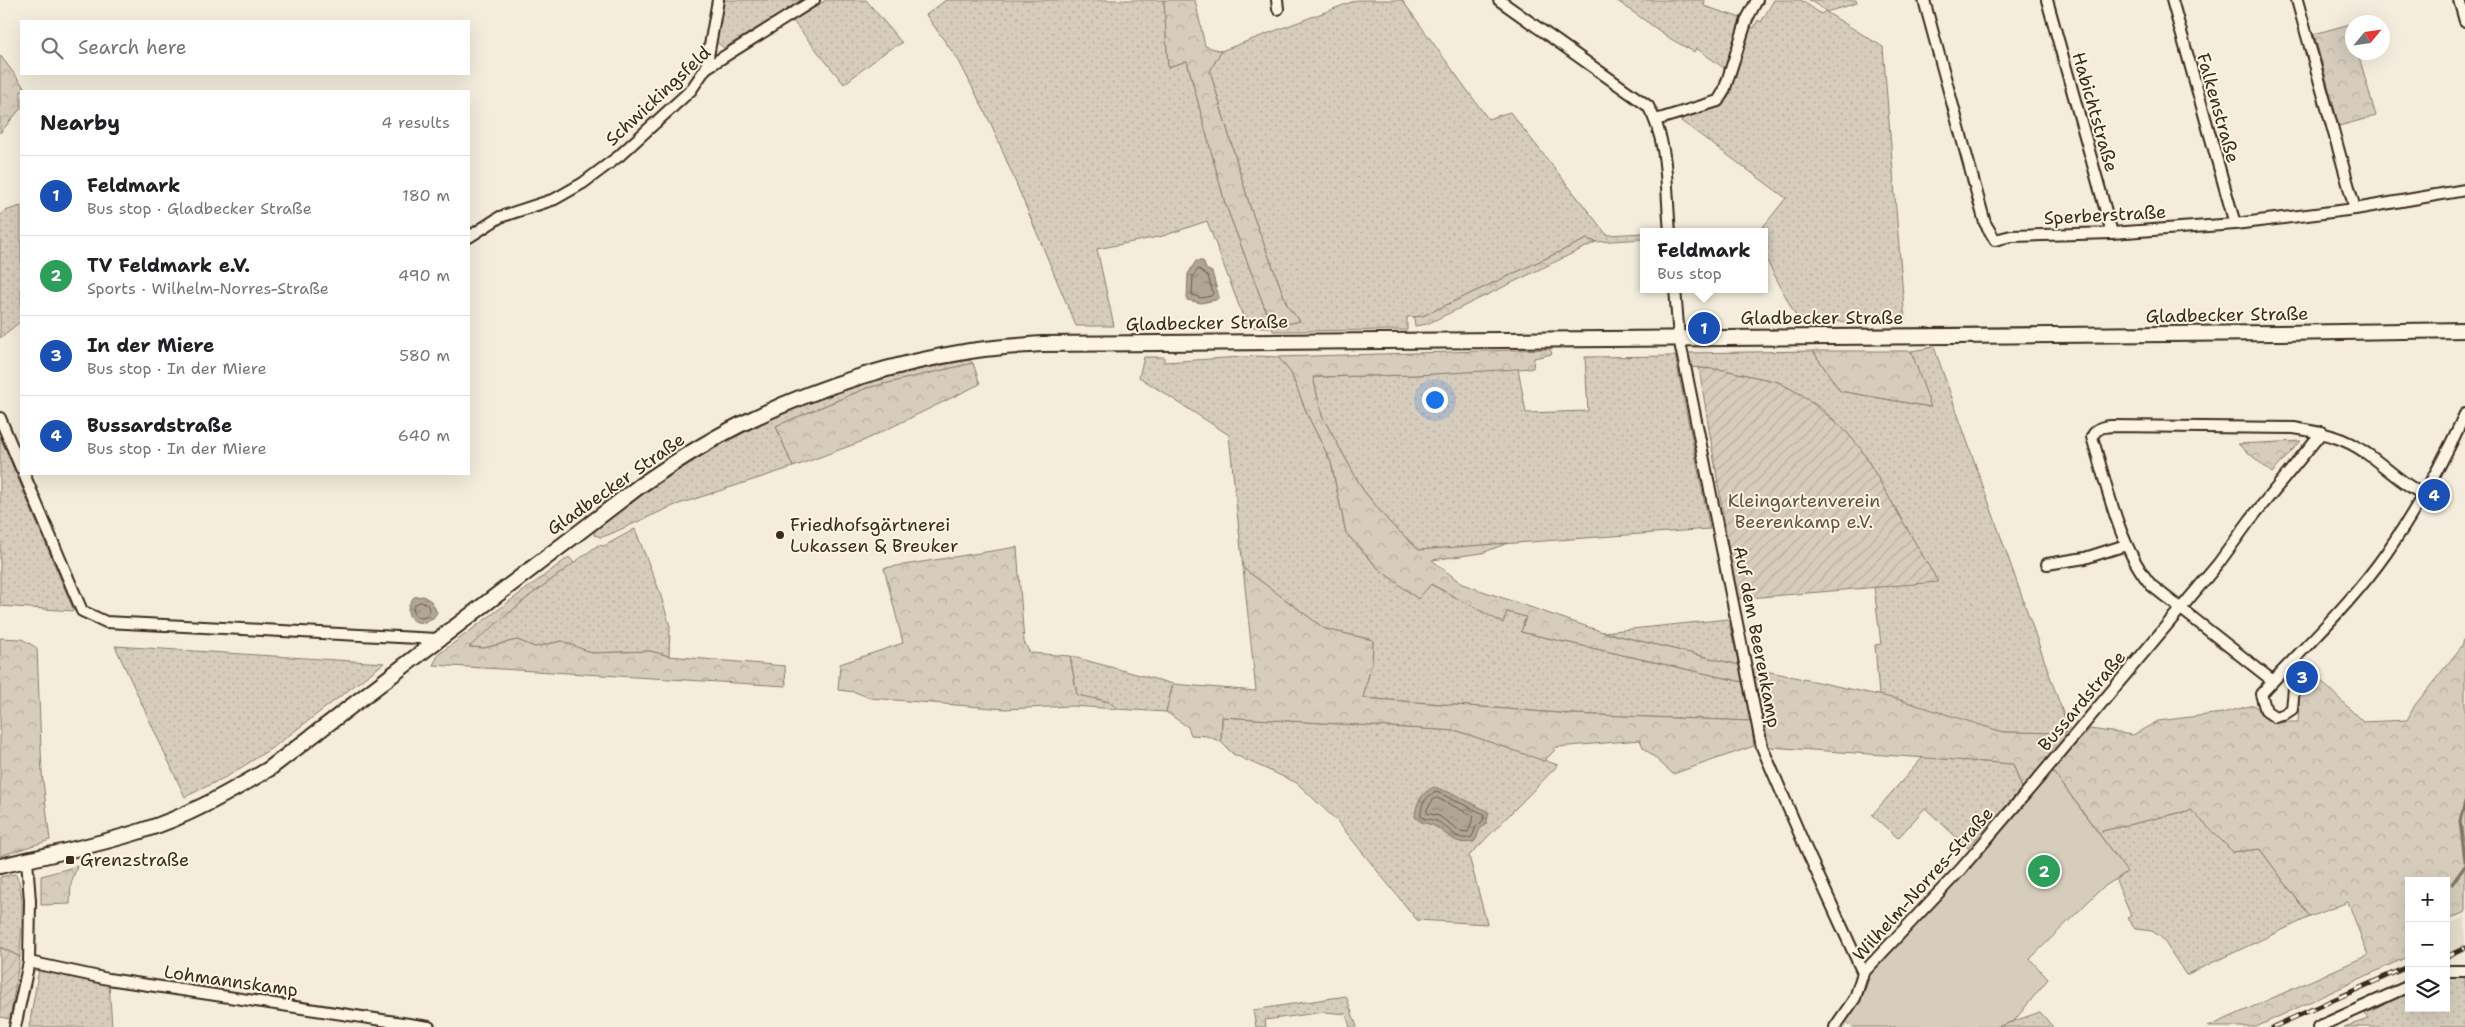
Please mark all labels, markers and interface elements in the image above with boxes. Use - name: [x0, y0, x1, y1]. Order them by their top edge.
- north arrow: [2345, 15, 2390, 60]
- search box: [20, 20, 470, 75]
- icon: search: [38, 34, 66, 62]
- text: Search here: [78, 35, 187, 60]
- street label: Schwickingsfeld: [600, 41, 716, 151]
- street label: Habichtstraße: [2066, 49, 2124, 175]
- street label: Falkenstraße: [2191, 50, 2245, 166]
- text: Nearby: [40, 109, 120, 137]
- text: 4 results: [381, 112, 450, 133]
- text: Feldmark: [87, 173, 180, 198]
- text: 1: [52, 185, 60, 206]
- text: 180 m: [402, 185, 450, 206]
- text: Bus stop · Gladbecker Straße: [87, 198, 312, 219]
- street label: Sperberstraße: [2043, 200, 2167, 230]
- popup: [1640, 228, 1768, 293]
- text: Feldmark: [1657, 238, 1751, 263]
- text: TV Feldmark e.V.: [87, 253, 250, 278]
- text: Bus stop: [1657, 263, 1722, 284]
- text: 2: [50, 265, 62, 286]
- text: 490 m: [398, 265, 450, 286]
- text: Sports · Wilhelm-Norres-Straße: [87, 278, 329, 299]
- street label: Gladbecker Straße: [2145, 302, 2309, 328]
- street label: Gladbecker Straße: [1741, 306, 1903, 330]
- pin: 1: [1688, 309, 1720, 347]
- street label: Gladbecker Straße: [1125, 310, 1289, 336]
- text: In der Miere: [87, 333, 214, 358]
- text: 3: [50, 345, 62, 366]
- text: 580 m: [399, 345, 450, 366]
- text: Bus stop · In der Miere: [87, 358, 267, 379]
- your location: [1422, 387, 1448, 413]
- text: Bussardstraße: [87, 413, 232, 438]
- text: 4: [50, 425, 62, 446]
- text: 640 m: [398, 425, 450, 446]
- street label: Gladbecker Straße: [542, 427, 690, 541]
- text: Bus stop · In der Miere: [87, 438, 267, 459]
- pin: 4: [2418, 476, 2450, 514]
- park label: Kleingartenverein Beerenkamp e.V.: [1728, 489, 1880, 534]
- place label: Friedhofsgärtnerei Lukassen & Breuker: [790, 513, 958, 558]
- marker: Friedhofsgärtnerei Lukassen & Breuker: [774, 529, 786, 541]
- street label: Auf dem Beerenkamp: [1728, 544, 1786, 730]
- street label: Bussardstraße: [2033, 646, 2131, 756]
- pin: 3: [2286, 658, 2318, 696]
- street label: Wilhelm-Norres-Straße: [1847, 802, 1999, 966]
- place label: Grenzstraße: [80, 848, 189, 872]
- pin: 2: [2028, 852, 2060, 890]
- marker: Grenzstraße: [64, 854, 76, 866]
- map controls: [2405, 877, 2450, 1012]
- button: +: [2405, 877, 2450, 922]
- button: −: [2405, 922, 2450, 967]
- street label: Lohmannskamp: [162, 960, 300, 1002]
- button: layers: [2405, 967, 2450, 1012]

